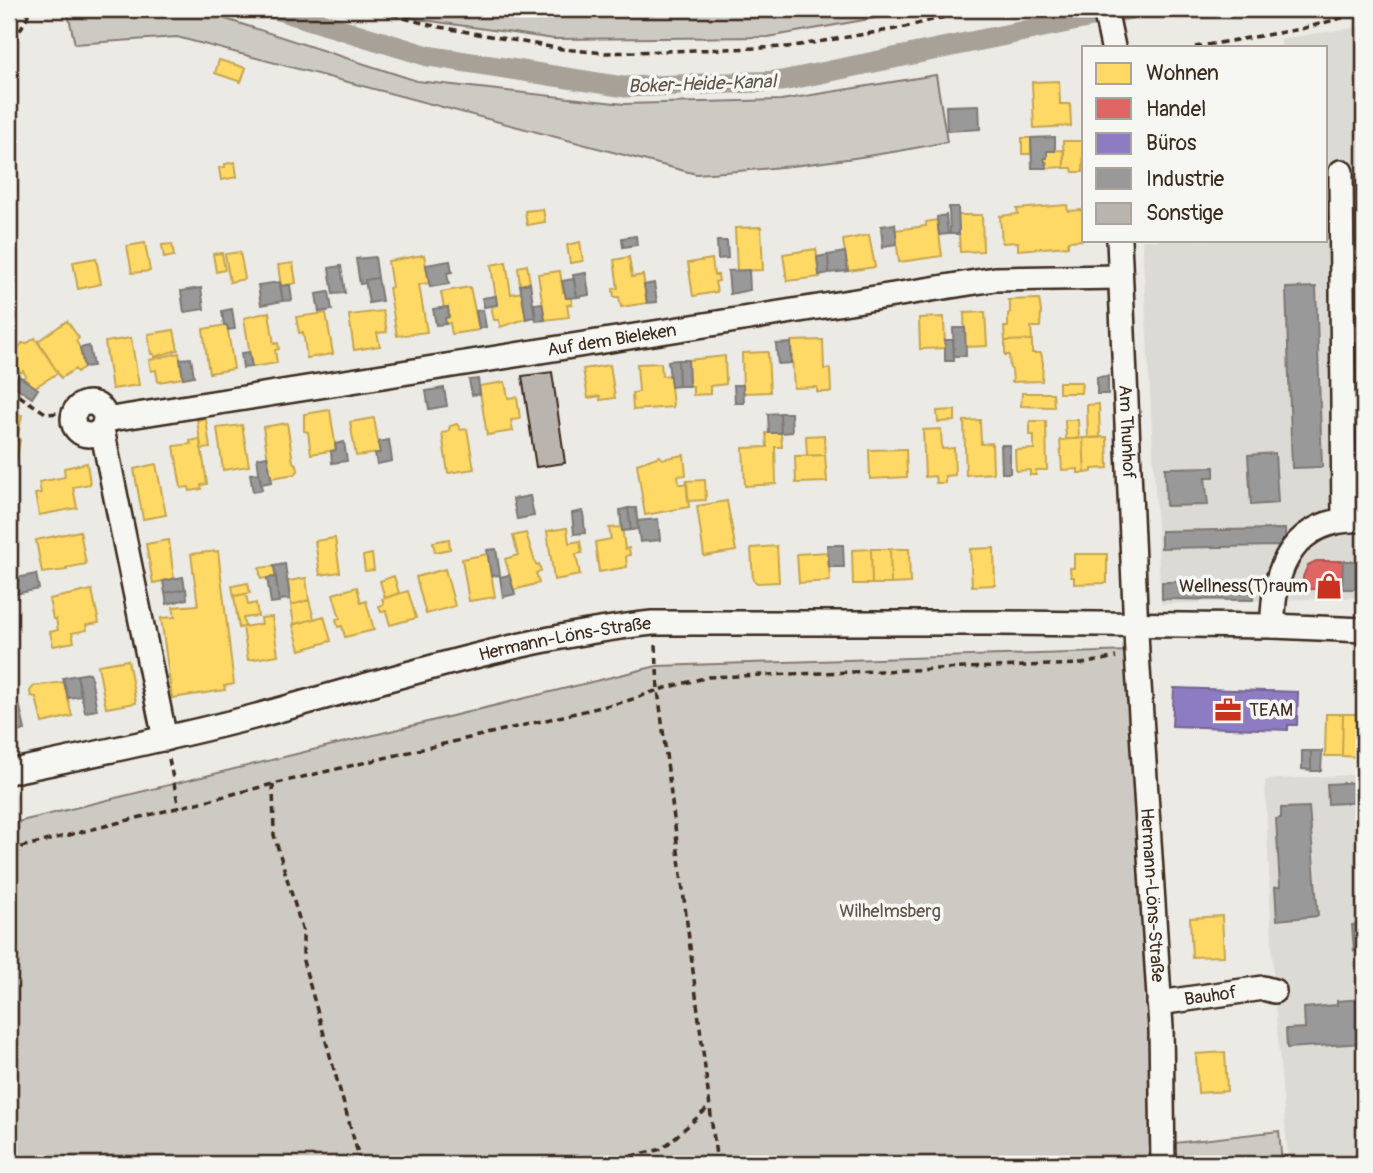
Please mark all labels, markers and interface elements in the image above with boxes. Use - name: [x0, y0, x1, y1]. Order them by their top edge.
- legend: [1082, 46, 1328, 242]
- text: Wohnen: [1146, 60, 1219, 87]
- water label: Boker-Heide-Kanal: [628, 69, 779, 99]
- text: Handel: [1146, 96, 1206, 123]
- text: Büros: [1146, 130, 1197, 157]
- text: Industrie: [1146, 166, 1225, 193]
- text: Sonstige: [1146, 200, 1224, 227]
- street label: Auf dem Bieleken: [545, 319, 678, 362]
- street label: Am Thunhof: [1113, 384, 1140, 480]
- shop icon: Wellness(T)raum: [1314, 571, 1344, 601]
- place label: Wellness(T)raum: [1179, 575, 1308, 598]
- street label: Hermann-Löns-Straße: [477, 612, 652, 667]
- office icon: TEAM: [1213, 695, 1243, 725]
- place label: TEAM: [1249, 699, 1293, 722]
- street label: Hermann-Löns-Straße: [1135, 807, 1169, 983]
- park label: Wilhelmsberg: [839, 900, 941, 923]
- street label: Bauhof: [1183, 981, 1239, 1011]

